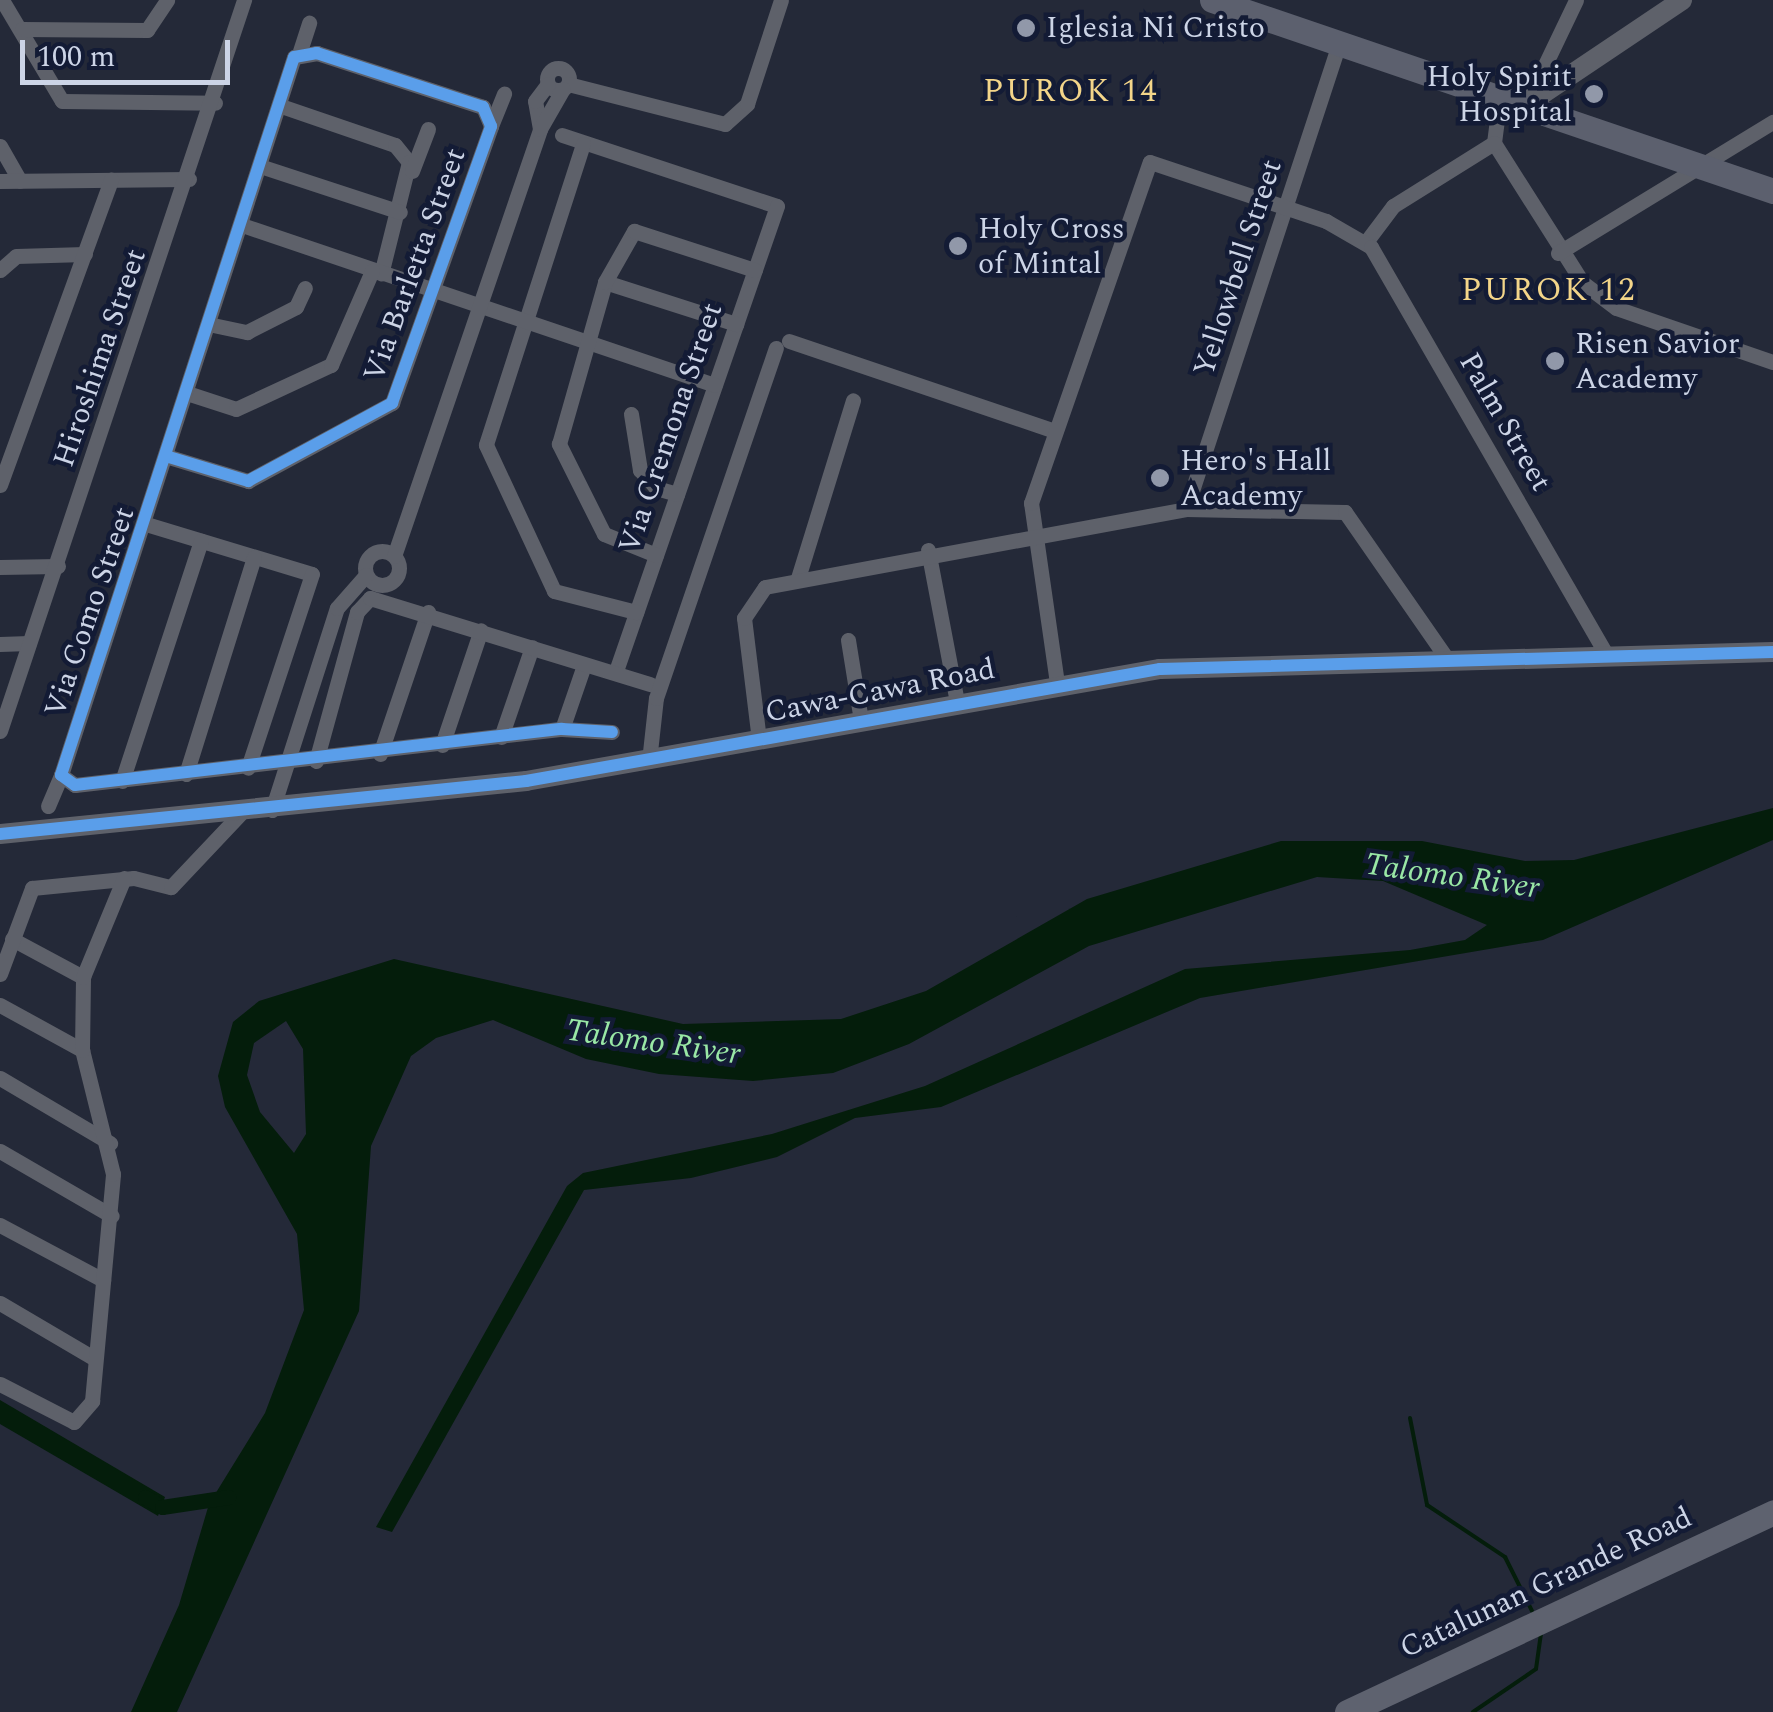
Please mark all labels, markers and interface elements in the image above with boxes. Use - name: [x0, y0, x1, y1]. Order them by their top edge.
- place label: Iglesia Ni Cristo: [1046, 10, 1265, 46]
- marker: Iglesia Ni Cristo: [1015, 17, 1037, 39]
- scale bar: [25, 20, 235, 82]
- text: 100 m: [37, 34, 115, 80]
- place label: Holy Spirit Hospital: [1427, 59, 1572, 130]
- district label: PUROK 14: [983, 73, 1159, 111]
- marker: Holy Spirit Hospital: [1581, 81, 1607, 107]
- street label: Via Barletta Street: [356, 143, 474, 387]
- street label: Yellowbell Street: [1186, 155, 1290, 381]
- place label: Holy Cross of Mintal: [978, 211, 1125, 282]
- marker: Holy Cross of Mintal: [947, 235, 969, 257]
- street label: Hiroshima Street: [46, 244, 154, 472]
- district label: PUROK 12: [1461, 272, 1637, 310]
- street label: Via Cremona Street: [611, 298, 731, 558]
- place label: Risen Savior Academy: [1575, 326, 1740, 396]
- street label: Palm Street: [1451, 346, 1559, 498]
- marker: Risen Savior Academy: [1544, 350, 1566, 372]
- place label: Hero's Hall Academy: [1180, 443, 1331, 514]
- marker: Hero's Hall Academy: [1149, 467, 1171, 489]
- street label: Via Como Street: [37, 502, 143, 722]
- street label: Cawa-Cawa Road: [762, 651, 998, 731]
- water label: Talomo River: [1362, 846, 1542, 908]
- water label: Talomo River: [563, 1012, 743, 1074]
- street label: Catalunan Grande Road: [1394, 1499, 1698, 1667]

